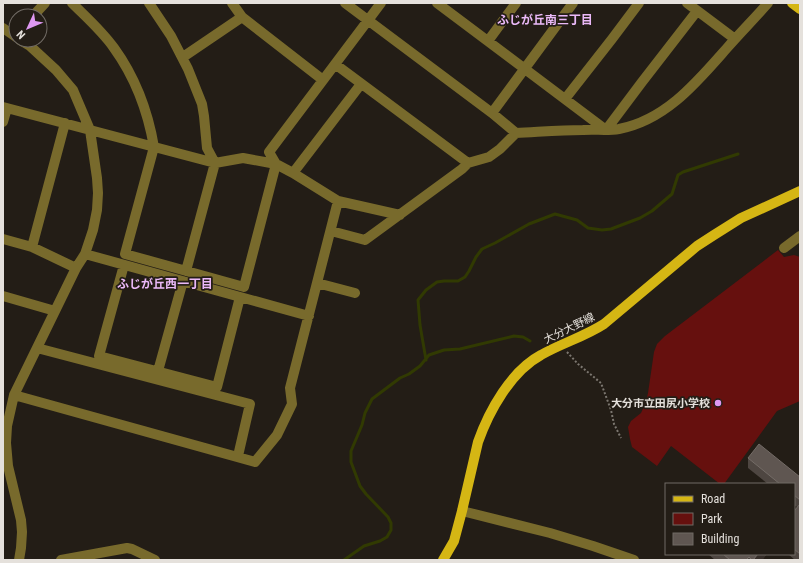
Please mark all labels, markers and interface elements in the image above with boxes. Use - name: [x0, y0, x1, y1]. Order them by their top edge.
- north arrow: [8, 8, 48, 48]
- district label: ふじが丘南三丁目: [497, 13, 593, 27]
- text: N: [14, 27, 28, 42]
- district label: ふじが丘西一丁目: [117, 277, 213, 291]
- street label: 大分大野線: [542, 311, 597, 346]
- place label: 大分市立田尻小学校: [611, 397, 710, 410]
- marker: 大分市立田尻小学校: [713, 398, 723, 408]
- legend: [665, 483, 795, 555]
- text: Road: [701, 492, 725, 506]
- text: Park: [701, 512, 723, 526]
- text: Building: [701, 532, 739, 546]

